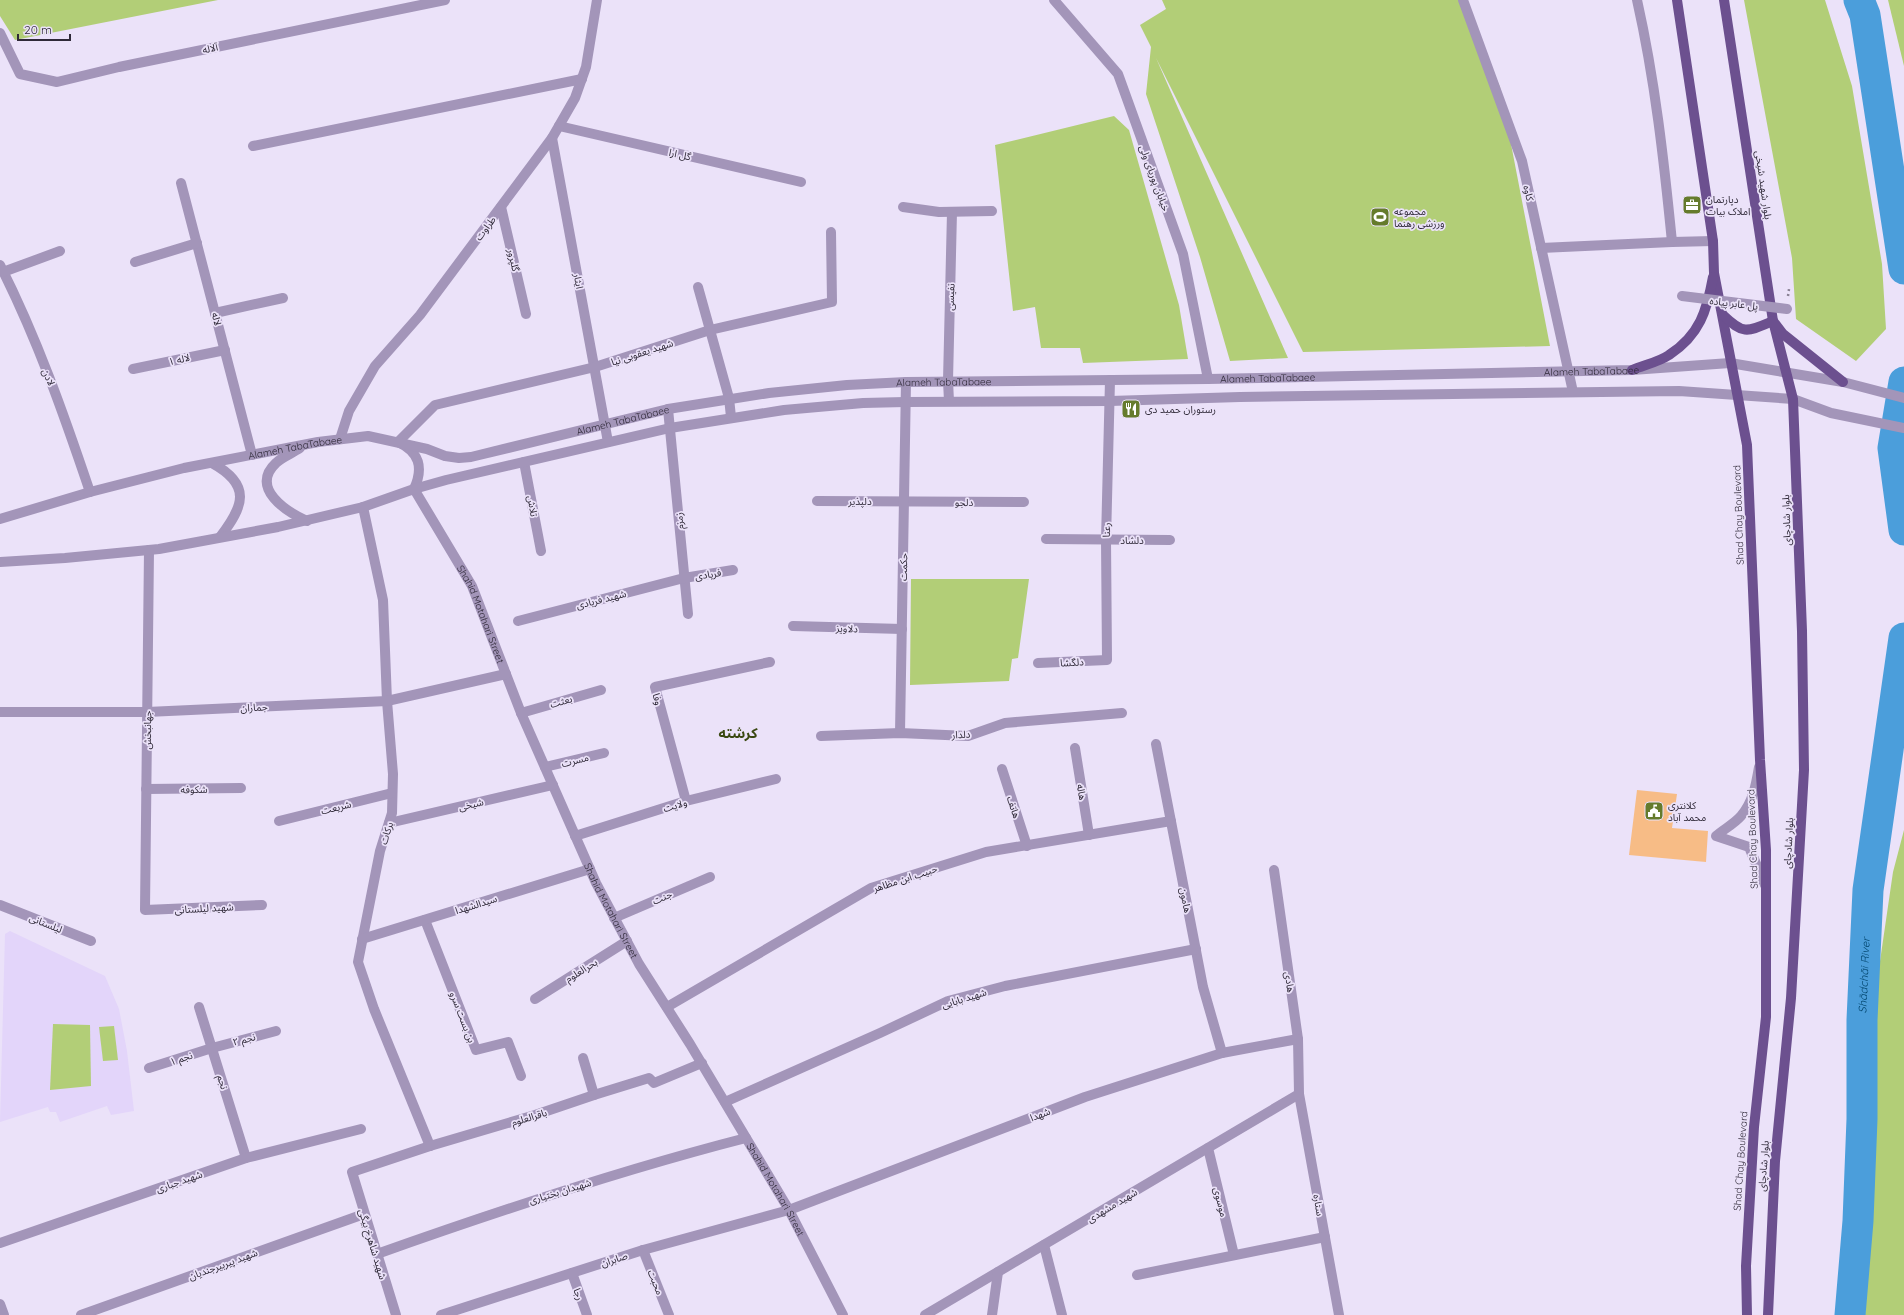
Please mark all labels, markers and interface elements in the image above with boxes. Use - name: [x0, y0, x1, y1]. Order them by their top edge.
- scale bar: [18, 16, 70, 42]
- text: 20 m: [24, 22, 52, 37]
- street label: آلاله: [201, 40, 220, 56]
- street label: خیابان پوریای ولی: [1136, 143, 1173, 213]
- street label: گل ارا: [668, 146, 693, 164]
- street label: بلوار شهید شیخی: [1752, 150, 1775, 221]
- street label: کاوه: [1520, 184, 1537, 203]
- place label: دپارتمان املاک بیات: [1706, 193, 1750, 218]
- office icon: دپارتمان املاک بیات: [1681, 194, 1703, 216]
- place label: مجموعه ورزشی رهنما: [1394, 205, 1445, 230]
- sports icon: مجموعه ورزشی رهنما: [1369, 206, 1391, 228]
- street label: طراوت: [472, 213, 499, 243]
- street label: گلپرور: [504, 246, 523, 274]
- street label: ایثار: [571, 271, 586, 290]
- street label: نفیسی: [944, 283, 957, 311]
- street label: پل عابر پیاده: [1709, 294, 1759, 313]
- street label: لاله: [209, 311, 225, 327]
- street label: شهید یعقوبی نیا: [609, 336, 675, 369]
- street label: لاله ۱: [167, 351, 191, 368]
- street label: Alameh TabaTabaee: [1544, 363, 1640, 379]
- street label: لادن: [39, 367, 58, 388]
- street label: Alameh TabaTabaee: [1220, 371, 1316, 386]
- street label: Alameh TabaTabaee: [896, 375, 992, 389]
- restaurant icon: رستوران حمید دی: [1120, 398, 1142, 420]
- street label: Alameh TabaTabaee: [575, 403, 671, 438]
- place label: رستوران حمید دی: [1145, 403, 1216, 416]
- street label: Alameh TabaTabaee: [247, 433, 343, 462]
- street label: Shad Chay Boulevard: [1730, 465, 1747, 565]
- street label: بلوار شادچای: [1779, 494, 1794, 546]
- street label: تلاش: [524, 495, 541, 518]
- street label: دلپذیر: [847, 495, 872, 508]
- street label: دلجو: [955, 496, 974, 509]
- street label: زمزم: [672, 511, 689, 530]
- street label: رعنا: [1100, 522, 1113, 538]
- street label: دلشاد: [1120, 534, 1144, 547]
- street label: حکمت: [897, 553, 910, 581]
- street label: Shahid Motahari Street: [454, 563, 507, 666]
- street label: فریادی: [694, 566, 723, 583]
- street label: شهید فریادی: [575, 587, 628, 612]
- street label: دلاویز: [835, 622, 858, 635]
- street label: دلگشا: [1060, 655, 1085, 670]
- street label: بعثت: [549, 692, 574, 711]
- street label: وفا: [650, 692, 665, 707]
- street label: جماران: [240, 700, 268, 715]
- street label: جهانبخش: [141, 710, 154, 750]
- district label: کرشته: [718, 724, 758, 742]
- street label: دلدار: [950, 728, 971, 742]
- street label: مسرت: [560, 751, 590, 770]
- street label: شکوفه: [180, 783, 208, 796]
- street label: هاله: [1074, 783, 1089, 801]
- street label: Shad Chay Boulevard: [1744, 789, 1761, 889]
- street label: هاتف: [1004, 794, 1023, 820]
- street label: شیخی: [457, 795, 485, 814]
- street label: ولایت: [662, 796, 689, 815]
- street label: شریعت: [320, 797, 353, 817]
- place label: کلانتری محمد آباد: [1668, 799, 1706, 824]
- public building icon: کلانتری محمد آباد: [1643, 800, 1665, 822]
- street label: بلوار شادچای: [1781, 817, 1796, 869]
- street label: برکات: [377, 820, 396, 846]
- street label: Shahid Motahari Street: [581, 861, 641, 961]
- street label: حبیب ابن مظاهر: [870, 862, 939, 895]
- street label: هامون: [1177, 886, 1194, 914]
- street label: جنت: [650, 887, 674, 907]
- street label: سیدالشهدا: [454, 892, 499, 917]
- street label: شهید لیلستانی: [174, 900, 234, 917]
- street label: لیلستانی: [27, 911, 65, 936]
- water label: Shādchāi River: [1855, 936, 1873, 1014]
- street label: بحرالعلوم: [563, 955, 601, 987]
- street label: هادی: [1282, 971, 1297, 994]
- street label: شهید بابایی: [940, 985, 988, 1011]
- street label: بن بست سرو: [447, 990, 478, 1045]
- street label: نجم ۲: [231, 1030, 258, 1050]
- street label: نجم ۱: [168, 1049, 195, 1069]
- street label: نجم: [213, 1073, 231, 1092]
- street label: شهدا: [1028, 1105, 1052, 1124]
- street label: باقرالعلوم: [510, 1106, 549, 1131]
- street label: Shad Chay Boulevard: [1731, 1111, 1750, 1211]
- street label: بلوار شادچای: [1755, 1140, 1772, 1192]
- street label: Shahid Motahari Street: [743, 1141, 808, 1239]
- street label: شهید جباری: [154, 1167, 204, 1195]
- street label: شهیدان بختیاری: [527, 1176, 593, 1207]
- street label: شهید مشهدی: [1085, 1185, 1140, 1226]
- street label: موسوی: [1211, 1186, 1230, 1218]
- street label: ستاره: [1310, 1193, 1327, 1217]
- street label: شهید شاهرخ بیگی: [355, 1207, 389, 1281]
- street label: شهید پیربیرجندیان: [187, 1246, 260, 1283]
- street label: صابران: [599, 1249, 629, 1270]
- street label: محبت: [645, 1268, 666, 1297]
- street label: رجا: [570, 1286, 587, 1302]

